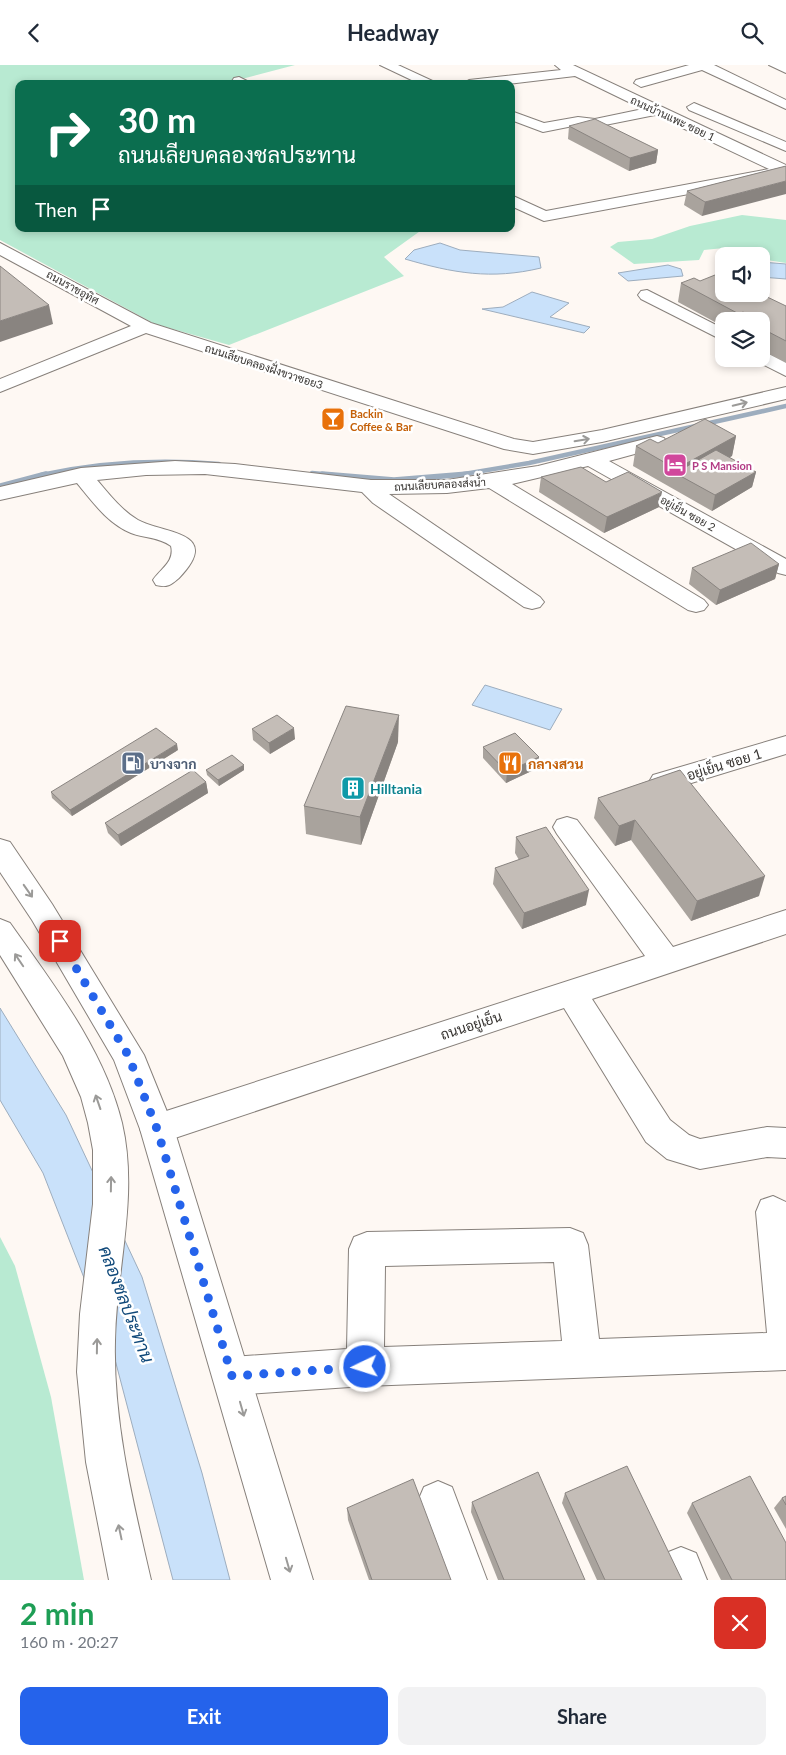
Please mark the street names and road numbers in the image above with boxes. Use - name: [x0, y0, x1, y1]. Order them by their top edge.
- street label: ถนนบ้านแพะ ซอย 1: [629, 93, 717, 143]
- street label: ถนนราชอุทิศ: [43, 267, 102, 309]
- street label: ถนนเลียบคลองฝั่งขวาซอย3: [203, 337, 326, 391]
- street label: ถนนเลียบคลองส่งน้ำ: [394, 471, 486, 493]
- street label: อยู่เย็น ซอย 2: [657, 491, 719, 535]
- street label: อยู่เย็น ซอย 1: [684, 745, 764, 785]
- street label: ถนนอยู่เย็น: [438, 1007, 504, 1045]

